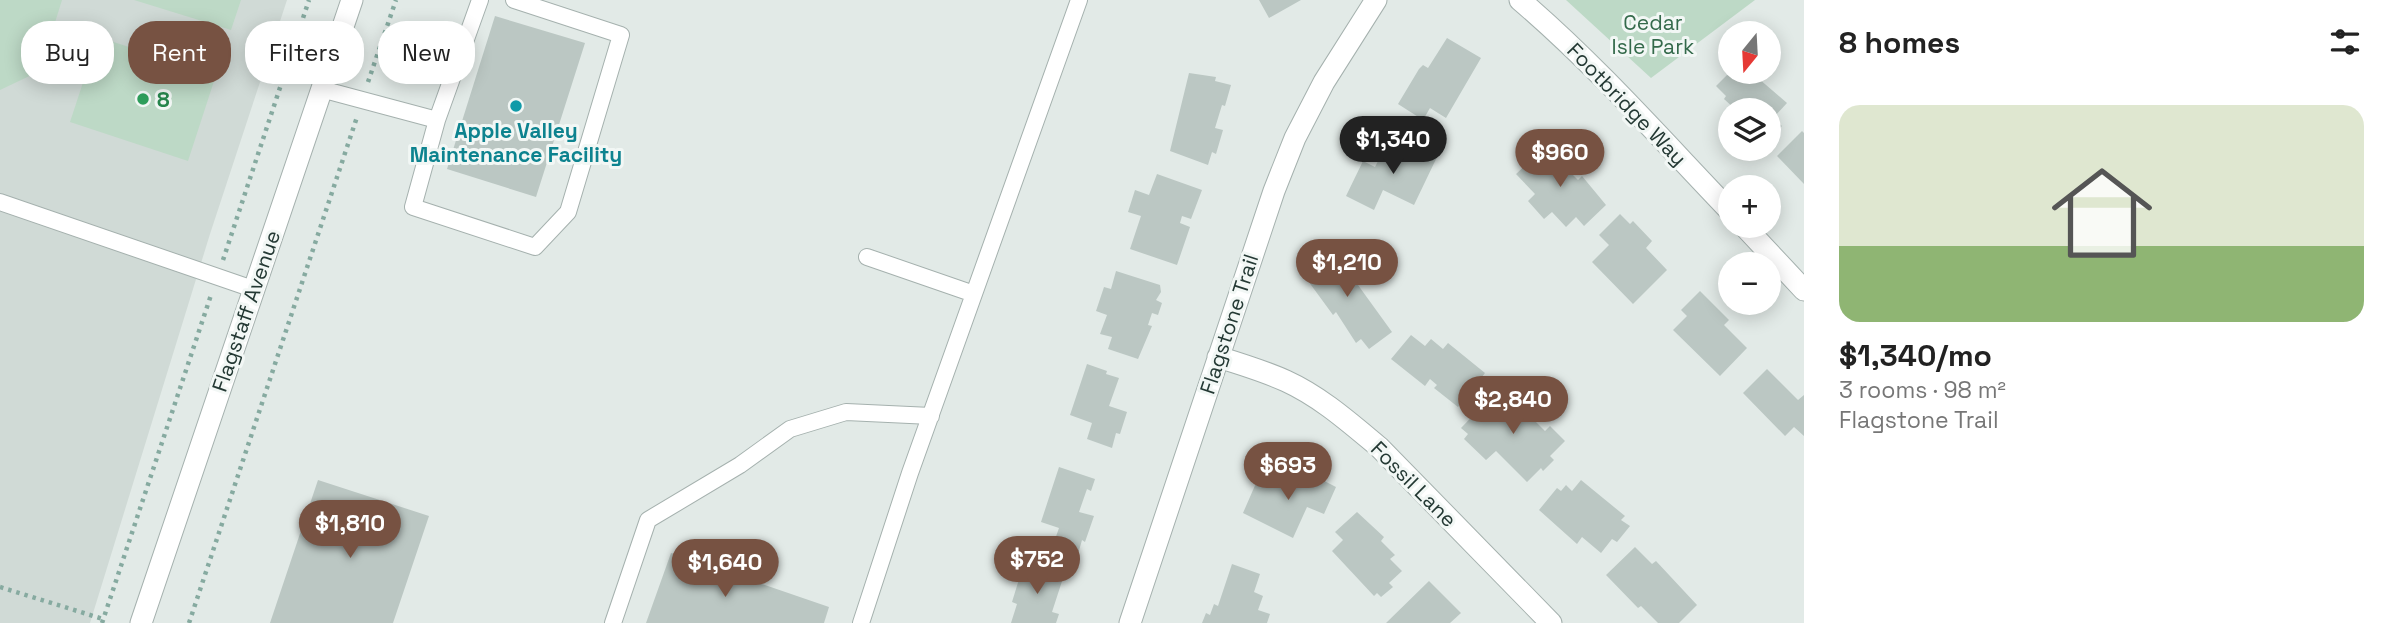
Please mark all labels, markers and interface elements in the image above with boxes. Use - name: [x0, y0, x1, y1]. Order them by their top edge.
- park label: Cedar Isle Park: [1612, 9, 1694, 60]
- chip: Buy: [21, 21, 114, 84]
- chip: Rent: [128, 21, 231, 84]
- chip: Filters: [245, 21, 364, 84]
- chip: New: [378, 21, 475, 84]
- north arrow: [1718, 21, 1782, 84]
- map controls: [1718, 21, 1781, 315]
- text: 8 homes: [1839, 23, 1960, 62]
- icon: filters: [2326, 23, 2364, 61]
- street label: Footbridge Way: [1562, 37, 1692, 171]
- place label: 8: [157, 86, 170, 113]
- marker: 8: [135, 91, 151, 107]
- marker: Apple Valley Maintenance Facility: [508, 98, 524, 114]
- button: layers: [1718, 98, 1781, 161]
- pin: $1,340: [1336, 116, 1450, 176]
- place label: Apple Valley Maintenance Facility: [410, 117, 622, 168]
- text: $1,340: [1356, 124, 1430, 154]
- pin: $960: [1519, 130, 1601, 189]
- text: $960: [1531, 137, 1589, 167]
- icon: home: [2039, 150, 2165, 276]
- button: +: [1718, 175, 1781, 238]
- street label: Flagstaff Avenue: [206, 227, 286, 395]
- pin: $1,210: [1290, 240, 1404, 299]
- text: $1,210: [1312, 247, 1382, 277]
- street label: Flagstone Trail: [1194, 251, 1264, 397]
- button: −: [1718, 252, 1781, 315]
- text: $1,340/mo: [1839, 336, 1992, 375]
- text: 3 rooms · 98 m²: [1839, 375, 2006, 405]
- pin: $2,840: [1456, 376, 1570, 436]
- text: $2,840: [1474, 384, 1552, 414]
- text: Flagstone Trail: [1839, 405, 1999, 435]
- street label: Fossil Lane: [1365, 435, 1463, 533]
- pin: $693: [1247, 442, 1329, 502]
- text: $693: [1260, 450, 1316, 480]
- pin: $1,810: [293, 500, 407, 560]
- text: $1,810: [315, 508, 385, 538]
- pin: $752: [996, 536, 1078, 596]
- pin: $1,640: [668, 540, 782, 599]
- text: $752: [1010, 544, 1064, 574]
- text: $1,640: [688, 547, 762, 577]

